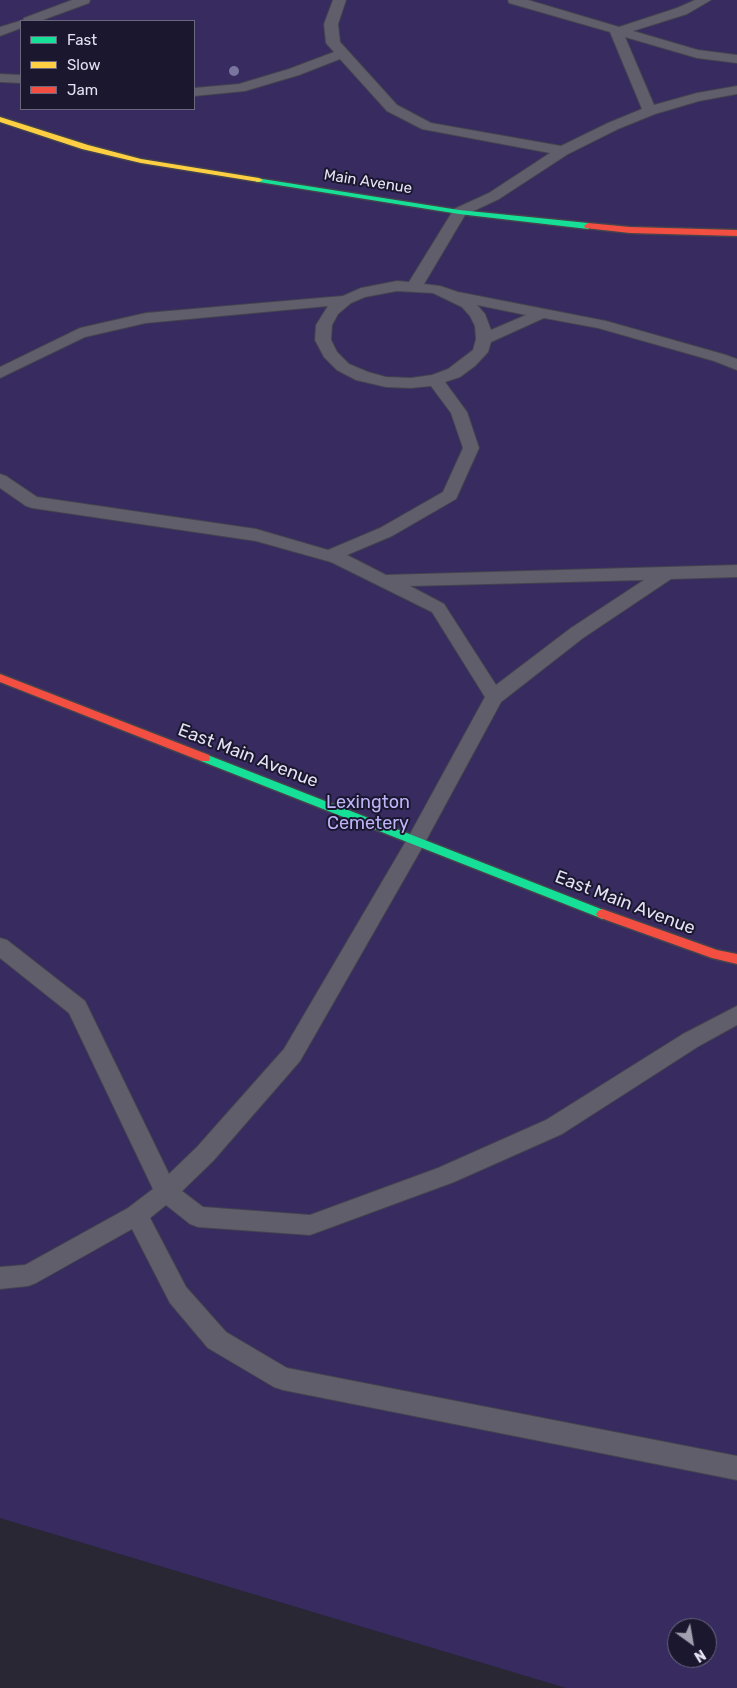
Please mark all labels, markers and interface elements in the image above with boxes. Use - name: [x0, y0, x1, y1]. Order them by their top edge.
- legend: [20, 20, 195, 110]
- text: Fast: [67, 31, 97, 49]
- text: Slow: [67, 56, 100, 74]
- text: Jam: [67, 81, 98, 99]
- street label: Main Avenue: [323, 166, 413, 198]
- street label: East Main Avenue: [175, 719, 321, 793]
- park label: Lexington Cemetery: [326, 792, 410, 834]
- street label: East Main Avenue: [552, 866, 698, 940]
- north arrow: [667, 1618, 717, 1668]
- text: N: [691, 1645, 708, 1665]

